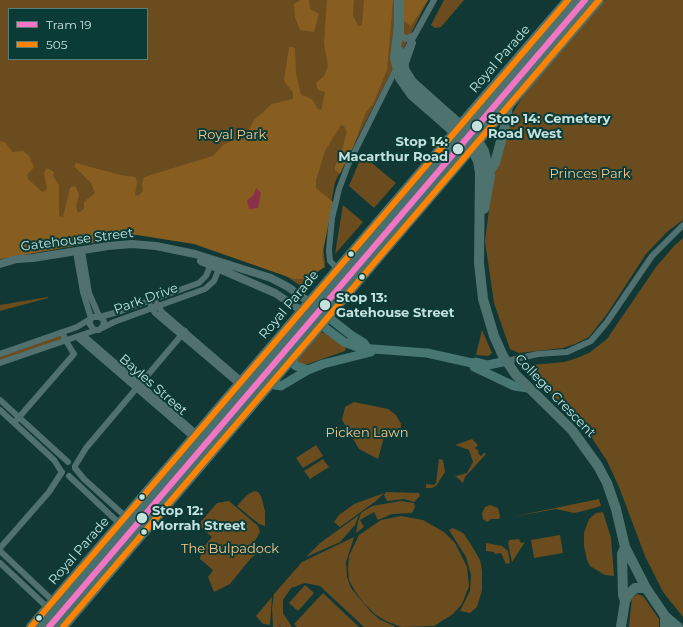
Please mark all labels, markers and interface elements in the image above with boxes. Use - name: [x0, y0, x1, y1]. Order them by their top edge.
- legend: [8, 8, 148, 60]
- text: Tram 19: [46, 17, 92, 32]
- street label: Royal Parade: [466, 22, 534, 96]
- text: 505: [46, 37, 68, 52]
- place label: Stop 14: Cemetery Road West: [488, 111, 610, 142]
- marker: Stop 14: Cemetery Road West: [470, 119, 484, 133]
- park label: Royal Park: [198, 127, 266, 143]
- place label: Stop 14: Macarthur Road: [338, 134, 448, 165]
- marker: Stop 14: Macarthur Road: [451, 142, 465, 156]
- park label: Princes Park: [550, 166, 630, 182]
- street label: Gatehouse Street: [20, 225, 134, 255]
- unlabelled marker: [346, 249, 356, 259]
- street label: Royal Parade: [256, 268, 322, 342]
- unlabelled marker: [357, 272, 367, 282]
- street label: Park Drive: [112, 280, 180, 318]
- place label: Stop 13: Gatehouse Street: [336, 290, 454, 321]
- marker: Stop 13: Gatehouse Street: [318, 298, 332, 312]
- street label: Bayles Street: [116, 351, 190, 419]
- street label: College Crescent: [511, 351, 599, 441]
- park label: Picken Lawn: [325, 425, 409, 441]
- unlabelled marker: [137, 492, 147, 502]
- place label: Stop 12: Morrah Street: [152, 503, 246, 534]
- marker: Stop 12: Morrah Street: [135, 511, 149, 525]
- street label: Royal Parade: [45, 514, 113, 588]
- unlabelled marker: [139, 527, 149, 537]
- park label: The Bulpadock: [181, 541, 279, 557]
- unlabelled marker: [34, 613, 44, 623]

